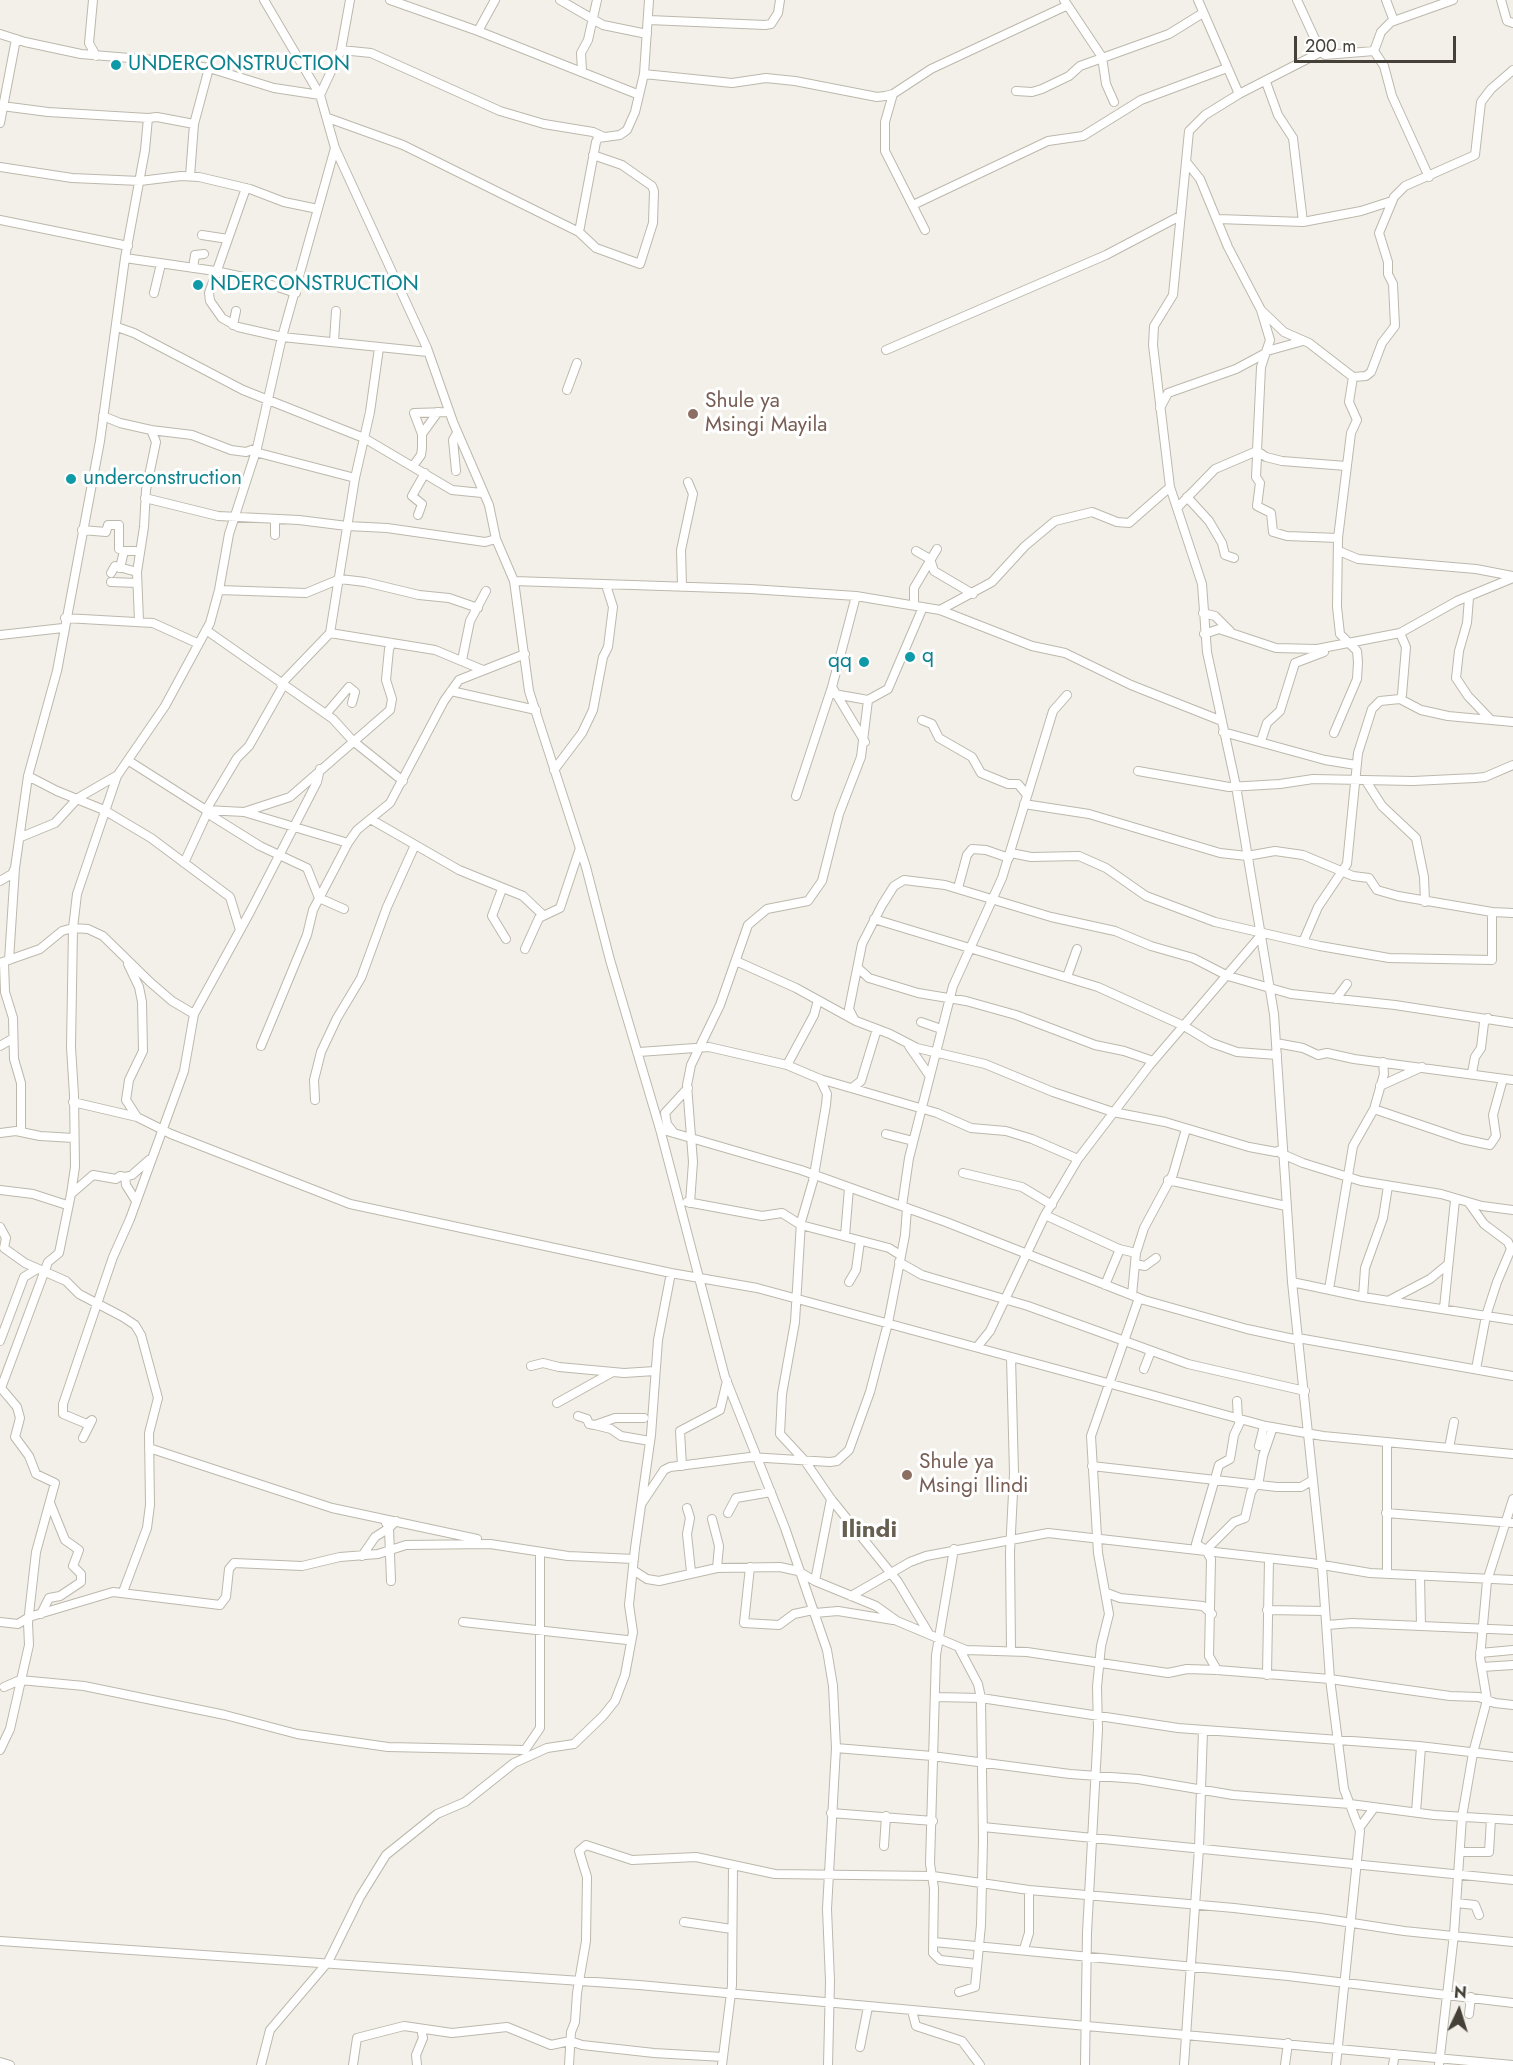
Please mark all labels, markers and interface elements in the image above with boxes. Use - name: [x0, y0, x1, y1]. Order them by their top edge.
- scale bar: [1297, 24, 1459, 62]
- text: 200 m: [1305, 33, 1356, 59]
- place label: UNDERCONSTRUCTION: [128, 52, 350, 78]
- marker: UNDERCONSTRUCTION: [109, 58, 123, 72]
- place label: NDERCONSTRUCTION: [210, 272, 419, 298]
- marker: NDERCONSTRUCTION: [191, 278, 205, 292]
- place label: Shule ya Msingi Mayila: [705, 389, 827, 439]
- marker: Shule ya Msingi Mayila: [686, 407, 700, 421]
- place label: underconstruction: [83, 466, 242, 492]
- marker: underconstruction: [64, 472, 78, 486]
- place label: q: [922, 644, 934, 670]
- place label: qq: [828, 649, 852, 675]
- marker: q: [903, 650, 917, 664]
- marker: qq: [857, 655, 871, 669]
- place label: Shule ya Msingi Ilindi: [919, 1450, 1029, 1500]
- marker: Shule ya Msingi Ilindi: [900, 1468, 914, 1482]
- district label: Ilindi: [841, 1517, 897, 1545]
- north arrow: [1429, 1981, 1489, 2041]
- text: N: [1453, 1981, 1467, 2004]

